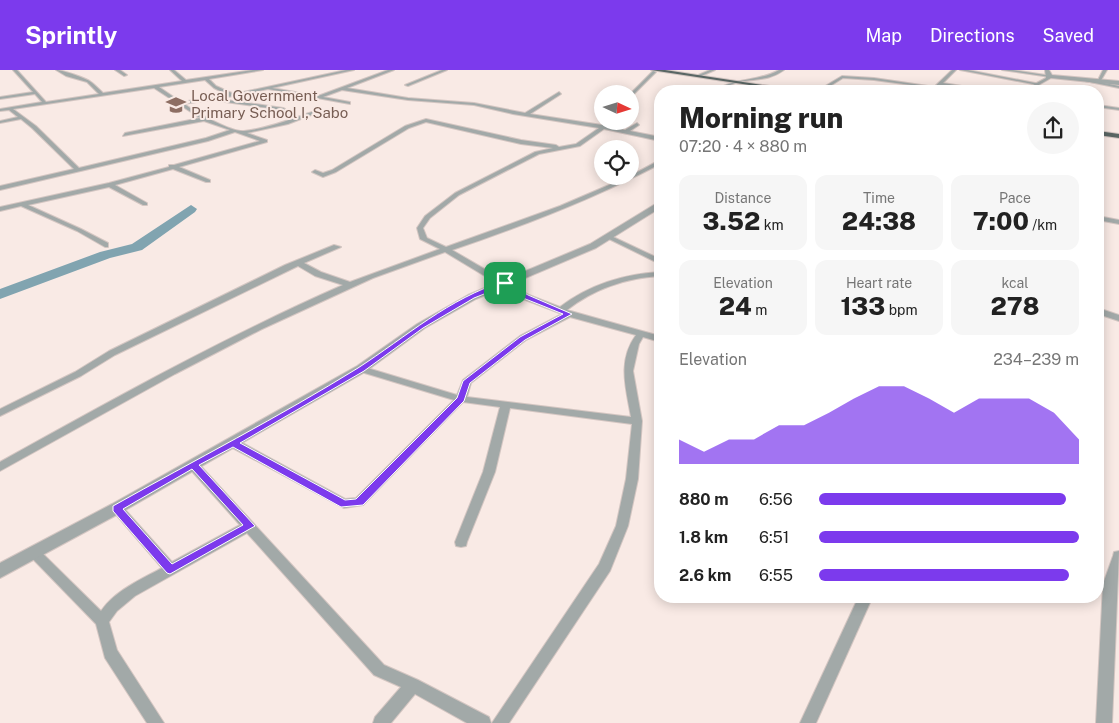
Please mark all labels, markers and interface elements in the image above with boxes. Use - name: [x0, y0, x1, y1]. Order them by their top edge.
- text: Sprintly: [25, 21, 117, 49]
- text: Map: [865, 25, 902, 46]
- text: Directions: [930, 25, 1015, 46]
- text: Saved: [1043, 25, 1094, 46]
- north arrow: [594, 85, 639, 130]
- map controls: [594, 85, 639, 185]
- place label: Local Government Primary School I, Sabo: [191, 87, 348, 121]
- school or university icon: Local Government Primary School I, Sabo: [165, 94, 187, 116]
- text: Morning run: [679, 101, 843, 134]
- button: share: [1027, 102, 1079, 154]
- text: 07:20 · 4 × 880 m: [679, 137, 807, 156]
- button: locate: [594, 140, 639, 185]
- text: Distance: [715, 190, 771, 206]
- text: Time: [863, 190, 895, 206]
- text: Pace: [999, 190, 1031, 206]
- text: 3.52: [702, 206, 760, 236]
- text: 24:38: [842, 206, 916, 236]
- text: 7:00: [973, 206, 1029, 236]
- text: km: [760, 217, 784, 233]
- text: /km: [1029, 217, 1057, 233]
- pin: [484, 262, 526, 304]
- icon: arrive: [491, 269, 519, 297]
- text: Elevation: [713, 275, 773, 291]
- text: Heart rate: [846, 275, 912, 291]
- text: kcal: [1001, 275, 1029, 291]
- text: 24: [719, 291, 752, 321]
- text: 133: [840, 291, 885, 321]
- text: 278: [990, 291, 1040, 321]
- text: m: [752, 302, 767, 318]
- text: bpm: [885, 302, 918, 318]
- text: Elevation: [679, 350, 747, 369]
- text: 234–239 m: [993, 350, 1079, 369]
- text: 880 m: [679, 490, 729, 509]
- text: 6:56: [759, 490, 793, 509]
- text: 1.8 km: [679, 528, 728, 547]
- text: 6:51: [759, 528, 789, 547]
- text: 2.6 km: [679, 566, 731, 585]
- text: 6:55: [759, 566, 793, 585]

